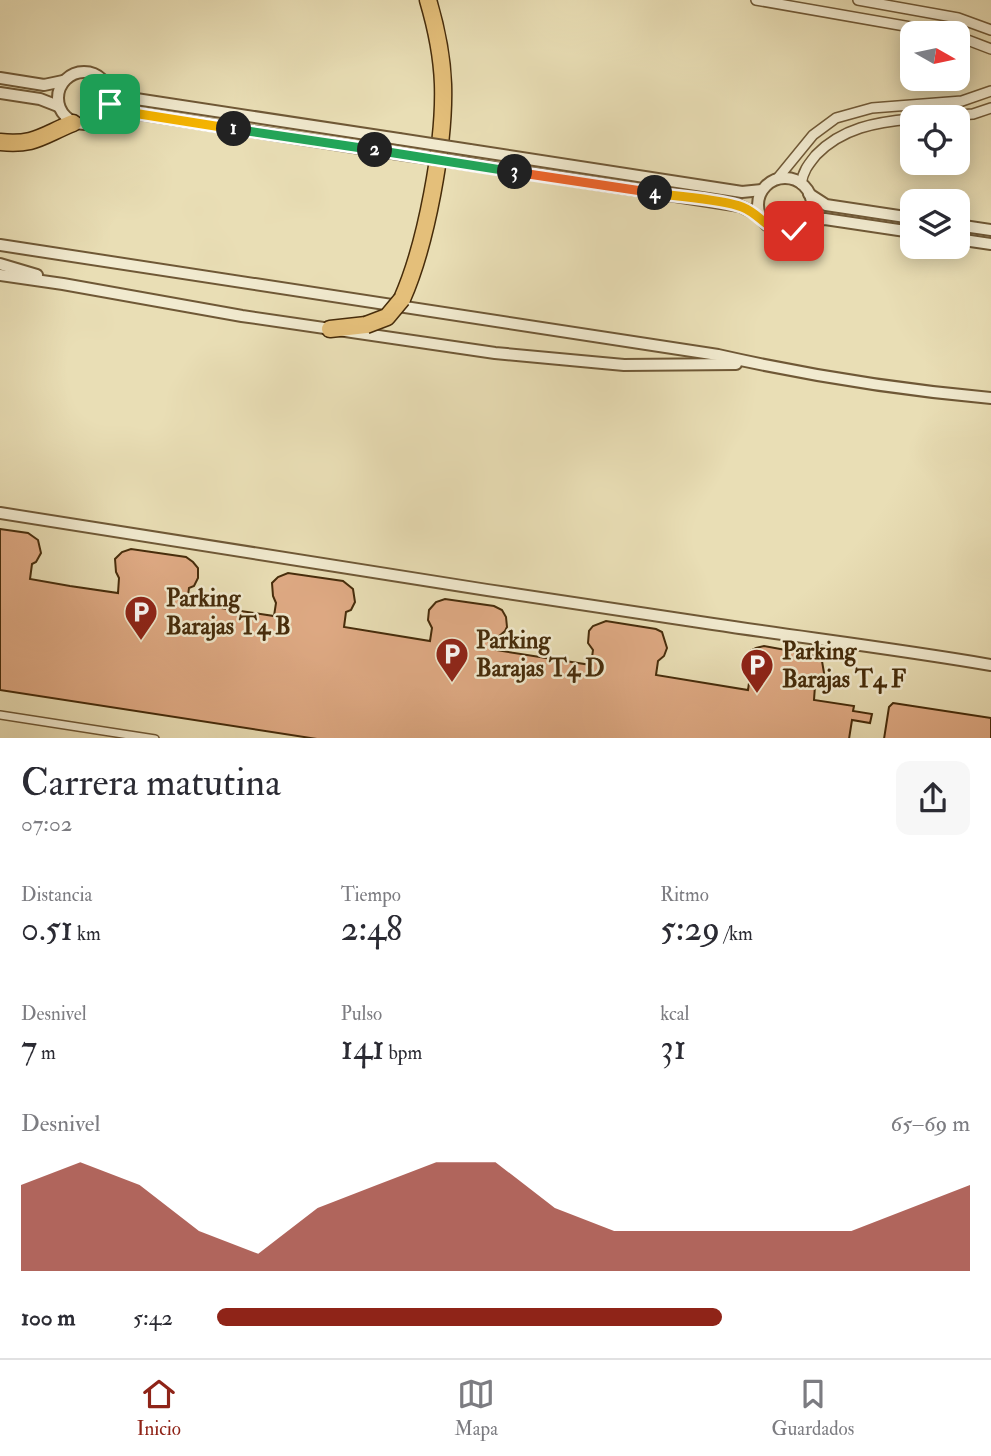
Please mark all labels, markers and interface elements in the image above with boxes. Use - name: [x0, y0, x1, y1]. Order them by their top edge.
- north arrow: [900, 21, 970, 91]
- map controls: [900, 21, 970, 259]
- pin: [80, 74, 140, 134]
- icon: arrive: [91, 85, 129, 123]
- button: locate: [900, 105, 970, 175]
- pin: 1: [216, 111, 252, 146]
- text: 1: [230, 116, 237, 140]
- pin: 2: [358, 132, 392, 168]
- text: 2: [370, 137, 379, 161]
- pin: 3: [498, 154, 532, 190]
- text: 3: [511, 159, 518, 183]
- pin: 4: [638, 176, 672, 210]
- text: 4: [649, 180, 660, 204]
- button: layers: [900, 189, 970, 259]
- pin: [764, 201, 824, 261]
- icon: check: [775, 212, 813, 250]
- place label: Parking Barajas T4 B: [166, 583, 291, 642]
- parking icon: Parking Barajas T4 B: [122, 593, 160, 642]
- place label: Parking Barajas T4 D: [476, 625, 604, 684]
- parking icon: Parking Barajas T4 D: [433, 635, 471, 684]
- place label: Parking Barajas T4 F: [782, 636, 906, 695]
- parking icon: Parking Barajas T4 F: [738, 646, 776, 695]
- text: Carrera matutina: [21, 759, 281, 807]
- button: share: [896, 761, 970, 835]
- text: 07:02: [21, 809, 73, 838]
- text: Distancia: [21, 883, 92, 907]
- text: Tiempo: [341, 883, 401, 907]
- text: Ritmo: [660, 883, 709, 907]
- text: 0.51: [21, 907, 73, 951]
- text: 2:48: [341, 907, 402, 951]
- text: 5:29: [660, 907, 720, 951]
- text: km: [73, 922, 101, 946]
- text: /km: [720, 922, 753, 946]
- text: Desnivel: [21, 1002, 87, 1026]
- text: Pulso: [341, 1002, 382, 1026]
- text: kcal: [660, 1002, 689, 1026]
- text: 7: [21, 1026, 37, 1070]
- text: 141: [341, 1026, 385, 1070]
- text: 31: [660, 1026, 686, 1070]
- text: m: [37, 1041, 56, 1065]
- text: bpm: [385, 1041, 422, 1065]
- text: Desnivel: [21, 1109, 100, 1138]
- text: 65–69 m: [891, 1109, 970, 1138]
- text: 100 m: [21, 1303, 75, 1332]
- text: 5:42: [133, 1303, 173, 1332]
- tab: Inicio: [137, 1375, 181, 1441]
- tab: Mapa: [454, 1375, 498, 1441]
- tab: Guardados: [771, 1375, 854, 1441]

